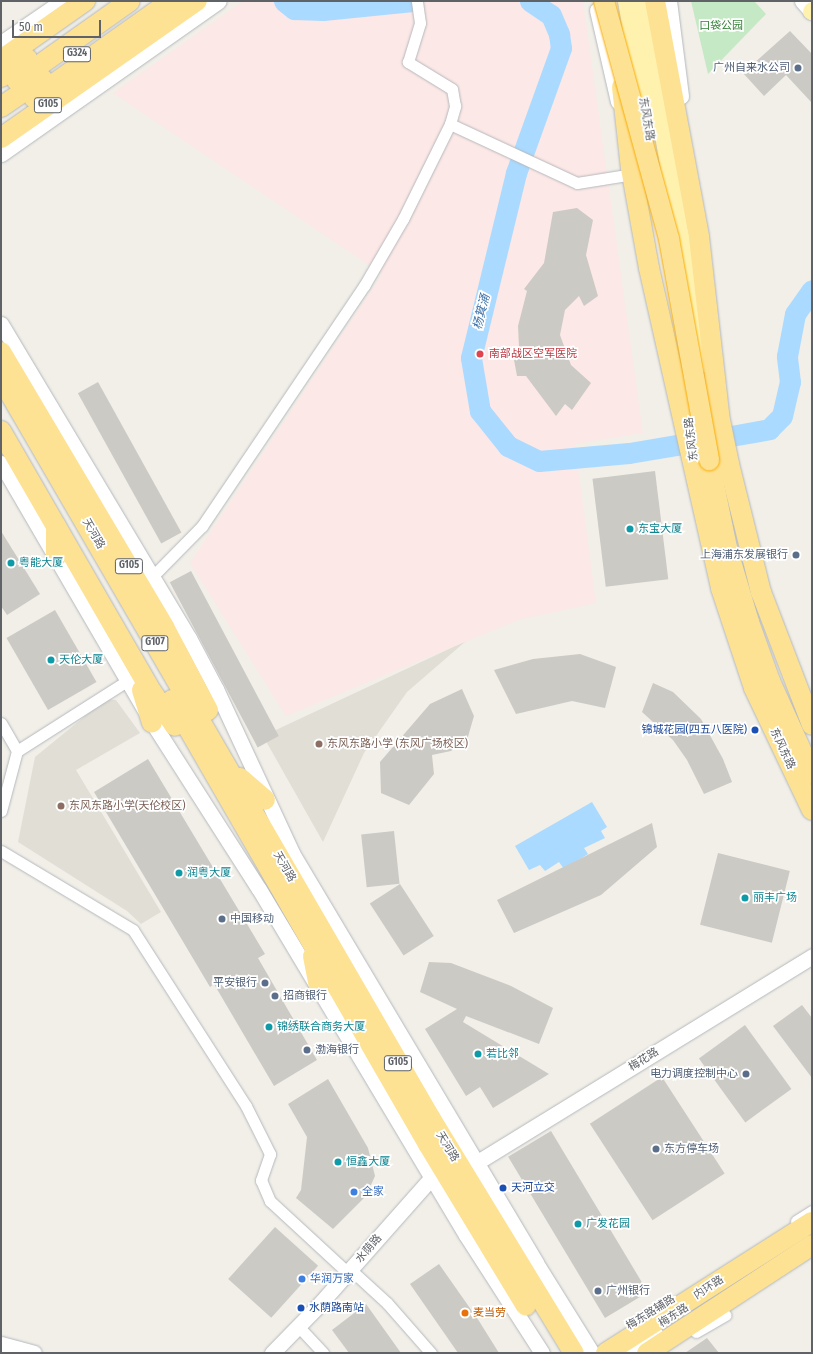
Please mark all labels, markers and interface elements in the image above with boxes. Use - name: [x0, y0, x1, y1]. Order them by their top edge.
- scale bar: [14, 12, 103, 38]
- park label: 口袋公园: [699, 19, 743, 33]
- text: 50 m: [19, 20, 43, 34]
- road number: G324: [62, 46, 92, 62]
- place label: 广州自来水公司: [713, 61, 790, 75]
- marker: 广州自来水公司: [793, 63, 803, 73]
- street label: 东风东路: [636, 96, 656, 142]
- road number: G105: [33, 97, 63, 113]
- water label: 杨箕涌: [471, 293, 493, 331]
- place label: 南部战区空军医院: [489, 347, 577, 361]
- marker: 南部战区空军医院: [474, 348, 486, 360]
- street label: 东风东路: [683, 416, 701, 462]
- street label: 天河路: [79, 516, 107, 552]
- place label: 东宝大厦: [638, 522, 682, 536]
- marker: 东宝大厦: [625, 524, 635, 534]
- place label: 上海浦东发展银行: [700, 548, 788, 562]
- marker: 上海浦东发展银行: [791, 550, 801, 560]
- place label: 粤能大厦: [19, 556, 63, 570]
- marker: 粤能大厦: [6, 558, 16, 568]
- road number: G105: [114, 558, 144, 574]
- road number: G107: [141, 635, 169, 651]
- place label: 天伦大厦: [59, 653, 103, 667]
- marker: 天伦大厦: [46, 655, 56, 665]
- place label: 锦城花园(四五八医院): [642, 723, 747, 737]
- marker: 锦城花园(四五八医院): [750, 725, 760, 735]
- street label: 东风东路: [767, 726, 797, 772]
- place label: 东风东路小学 (东风广场校区): [327, 737, 468, 751]
- marker: 东风东路小学 (东风广场校区): [314, 739, 324, 749]
- place label: 东风东路小学(天伦校区): [69, 799, 185, 813]
- marker: 东风东路小学(天伦校区): [56, 801, 66, 811]
- street label: 天河路: [270, 849, 298, 885]
- place label: 润粤大厦: [187, 866, 231, 880]
- marker: 润粤大厦: [174, 868, 184, 878]
- place label: 丽丰广场: [753, 891, 797, 905]
- marker: 丽丰广场: [740, 893, 750, 903]
- place label: 中国移动: [230, 912, 274, 926]
- marker: 中国移动: [217, 914, 227, 924]
- place label: 平安银行: [213, 976, 257, 990]
- marker: 平安银行: [260, 978, 270, 988]
- place label: 招商银行: [283, 989, 327, 1003]
- marker: 招商银行: [270, 991, 280, 1001]
- place label: 锦绣联合商务大厦: [277, 1020, 365, 1034]
- marker: 锦绣联合商务大厦: [264, 1022, 274, 1032]
- place label: 渤海银行: [315, 1043, 359, 1057]
- marker: 渤海银行: [302, 1045, 312, 1055]
- street label: 梅花路: [627, 1046, 661, 1074]
- place label: 若比邻: [486, 1047, 519, 1061]
- marker: 若比邻: [473, 1049, 483, 1059]
- road number: G105: [383, 1055, 413, 1071]
- place label: 电力调度控制中心: [650, 1067, 738, 1081]
- marker: 电力调度控制中心: [741, 1069, 751, 1079]
- street label: 天河路: [433, 1129, 461, 1165]
- place label: 东方停车场: [664, 1142, 719, 1156]
- marker: 东方停车场: [651, 1144, 661, 1154]
- place label: 恒鑫大厦: [346, 1155, 390, 1169]
- marker: 恒鑫大厦: [333, 1157, 343, 1167]
- place label: 天河立交: [511, 1181, 555, 1195]
- marker: 天河立交: [498, 1183, 508, 1193]
- place label: 全家: [362, 1185, 384, 1199]
- marker: 全家: [349, 1187, 359, 1197]
- place label: 广发花园: [586, 1217, 630, 1231]
- marker: 广发花园: [573, 1219, 583, 1229]
- street label: 水荫路: [353, 1232, 385, 1266]
- place label: 华润万家: [310, 1272, 354, 1286]
- street label: 内环路: [692, 1273, 726, 1303]
- marker: 华润万家: [297, 1274, 307, 1284]
- place label: 广州银行: [606, 1284, 650, 1298]
- marker: 广州银行: [593, 1286, 603, 1296]
- street label: 梅东路辅路: [624, 1293, 678, 1333]
- place label: 水荫路南站: [309, 1301, 364, 1315]
- street label: 梅东路: [657, 1301, 691, 1331]
- marker: 水荫路南站: [296, 1303, 306, 1313]
- place label: 麦当劳: [473, 1306, 506, 1320]
- marker: 麦当劳: [460, 1308, 470, 1318]

